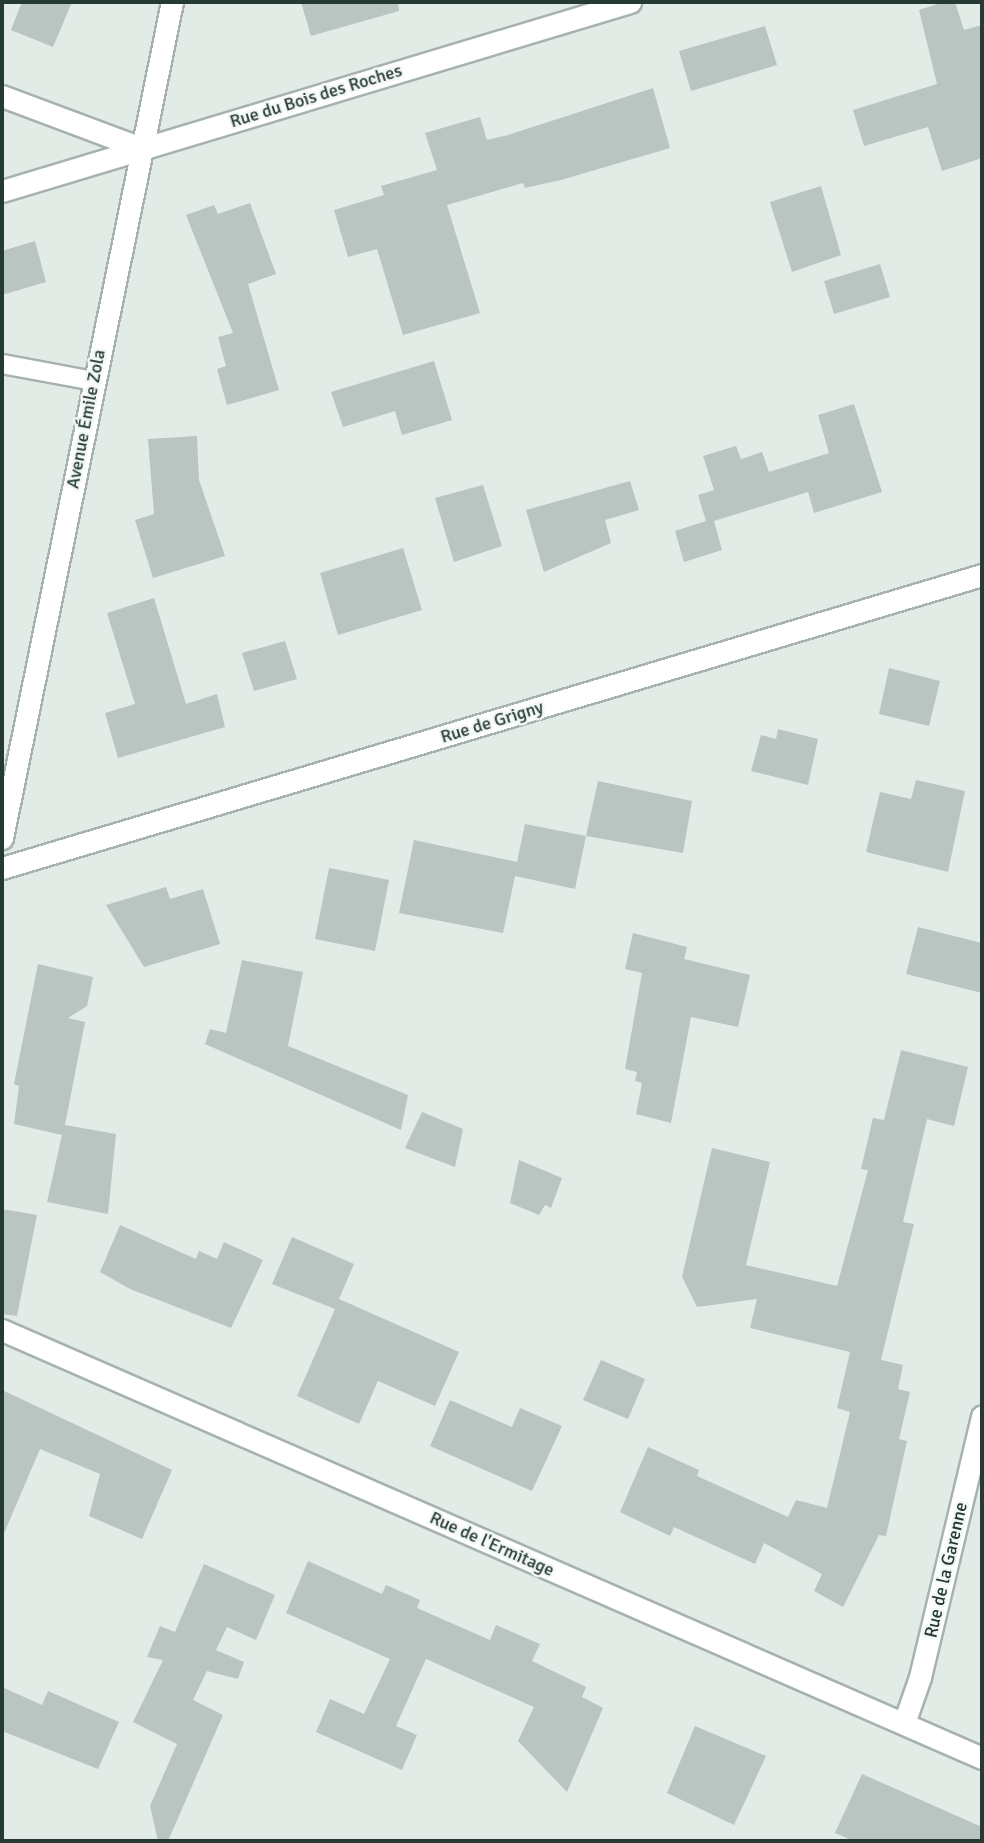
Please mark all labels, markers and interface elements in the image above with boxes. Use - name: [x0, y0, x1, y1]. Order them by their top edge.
- street label: Rue du Bois des Roches: [227, 60, 405, 132]
- street label: Avenue Émile Zola: [62, 348, 110, 490]
- street label: Rue de Grigny: [438, 696, 546, 748]
- street label: Rue de la Garenne: [920, 1500, 972, 1640]
- street label: Rue de l'Ermitage: [426, 1507, 558, 1581]

